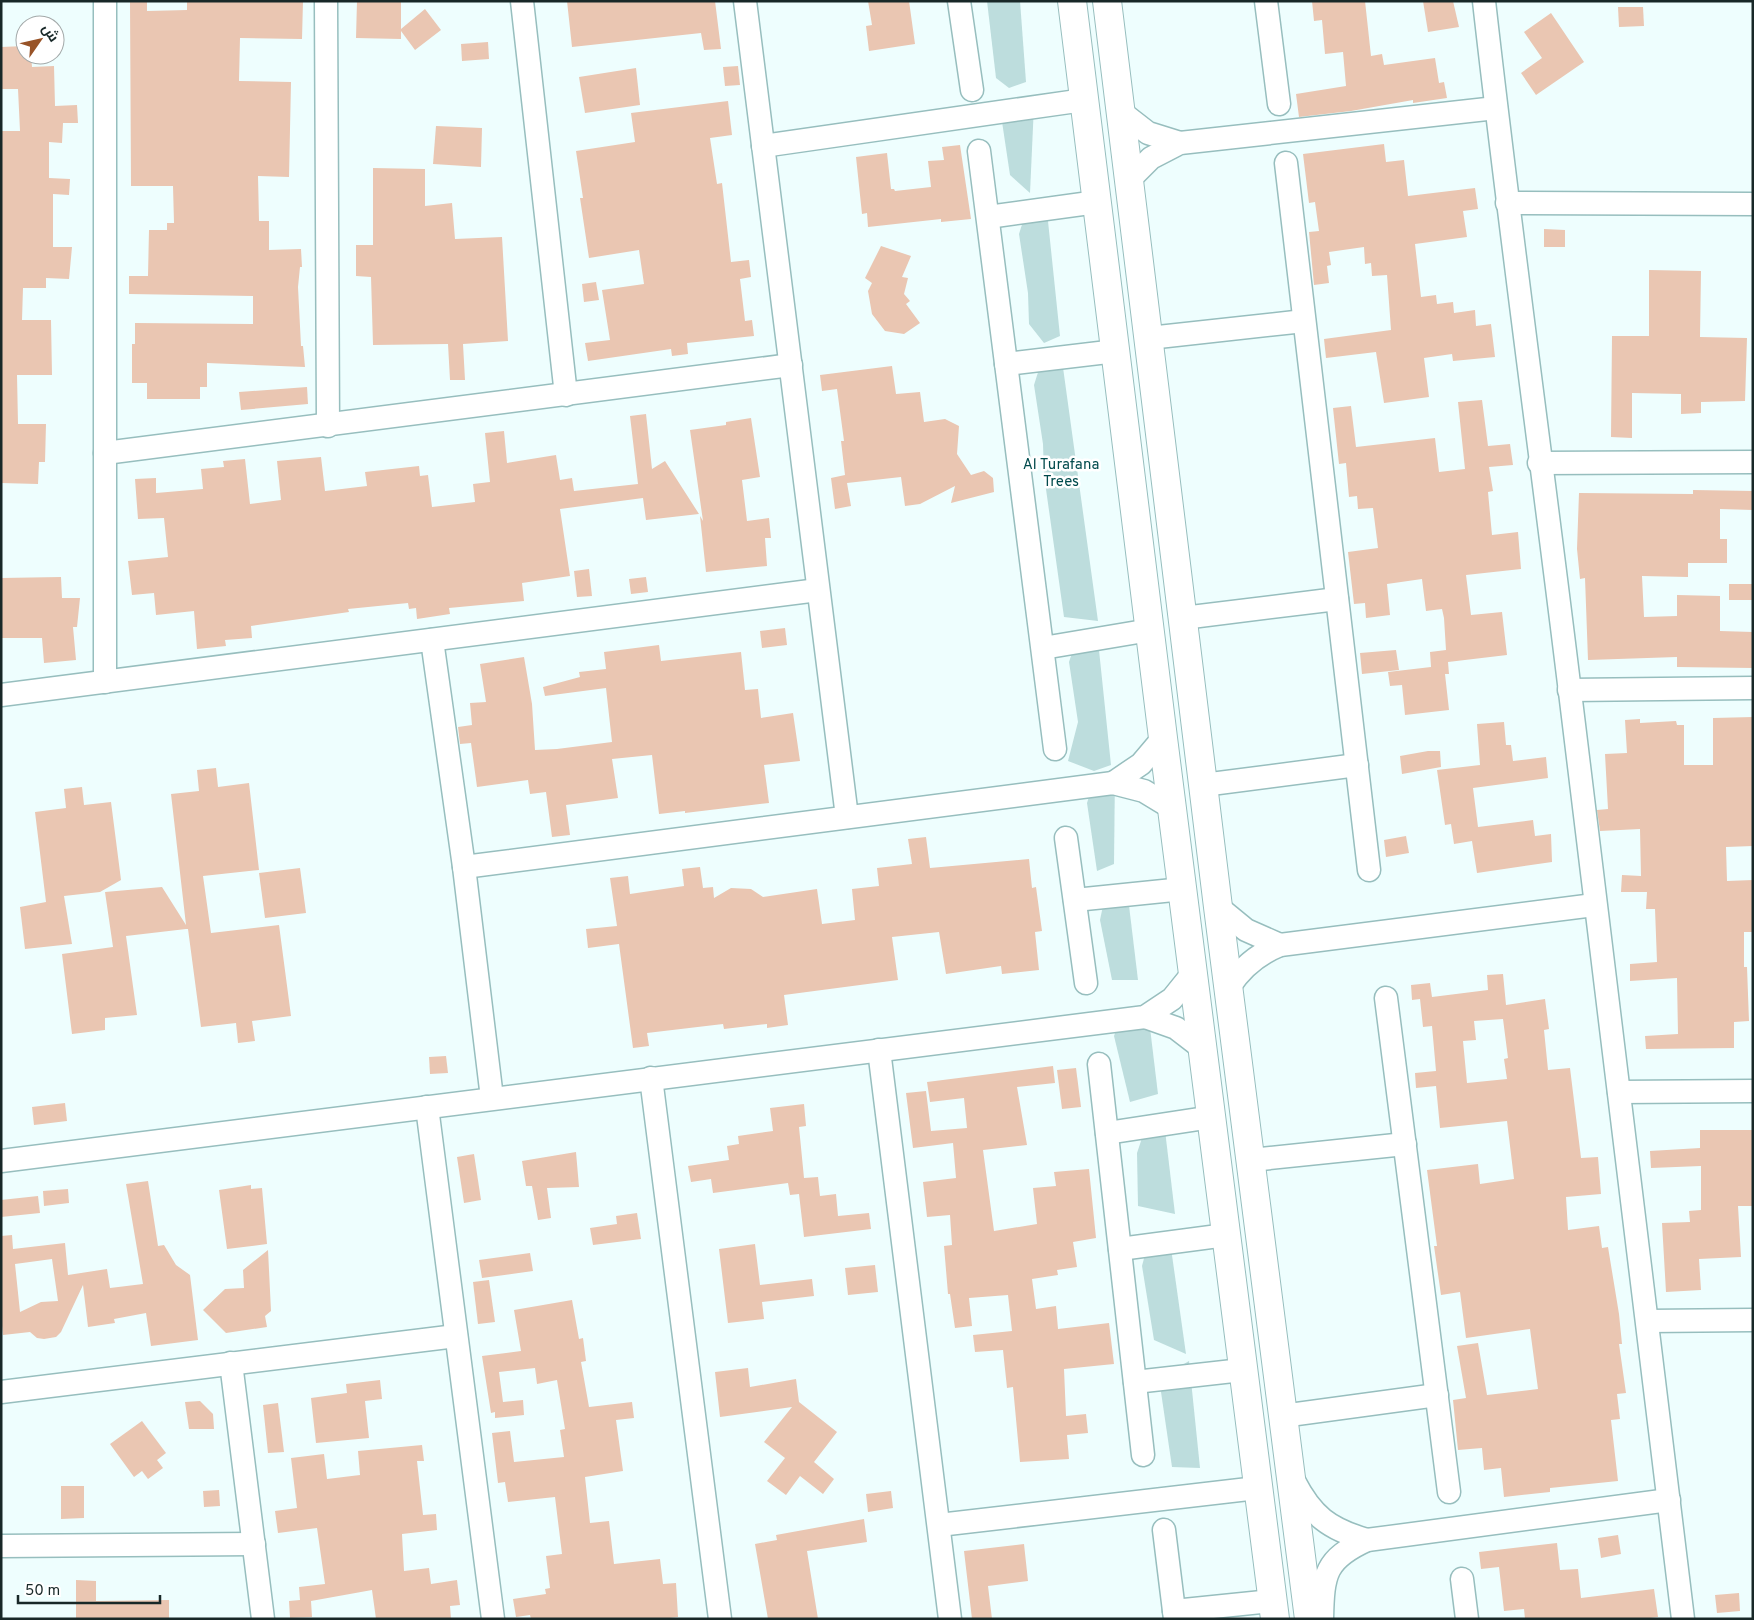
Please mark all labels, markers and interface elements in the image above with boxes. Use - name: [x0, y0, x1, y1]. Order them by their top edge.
- north arrow: [15, 15, 65, 65]
- text: ش: [37, 21, 62, 46]
- park label: Al Turafana Trees: [1023, 456, 1099, 492]
- scale bar: [18, 1572, 160, 1604]
- text: 50 m: [25, 1582, 60, 1601]

